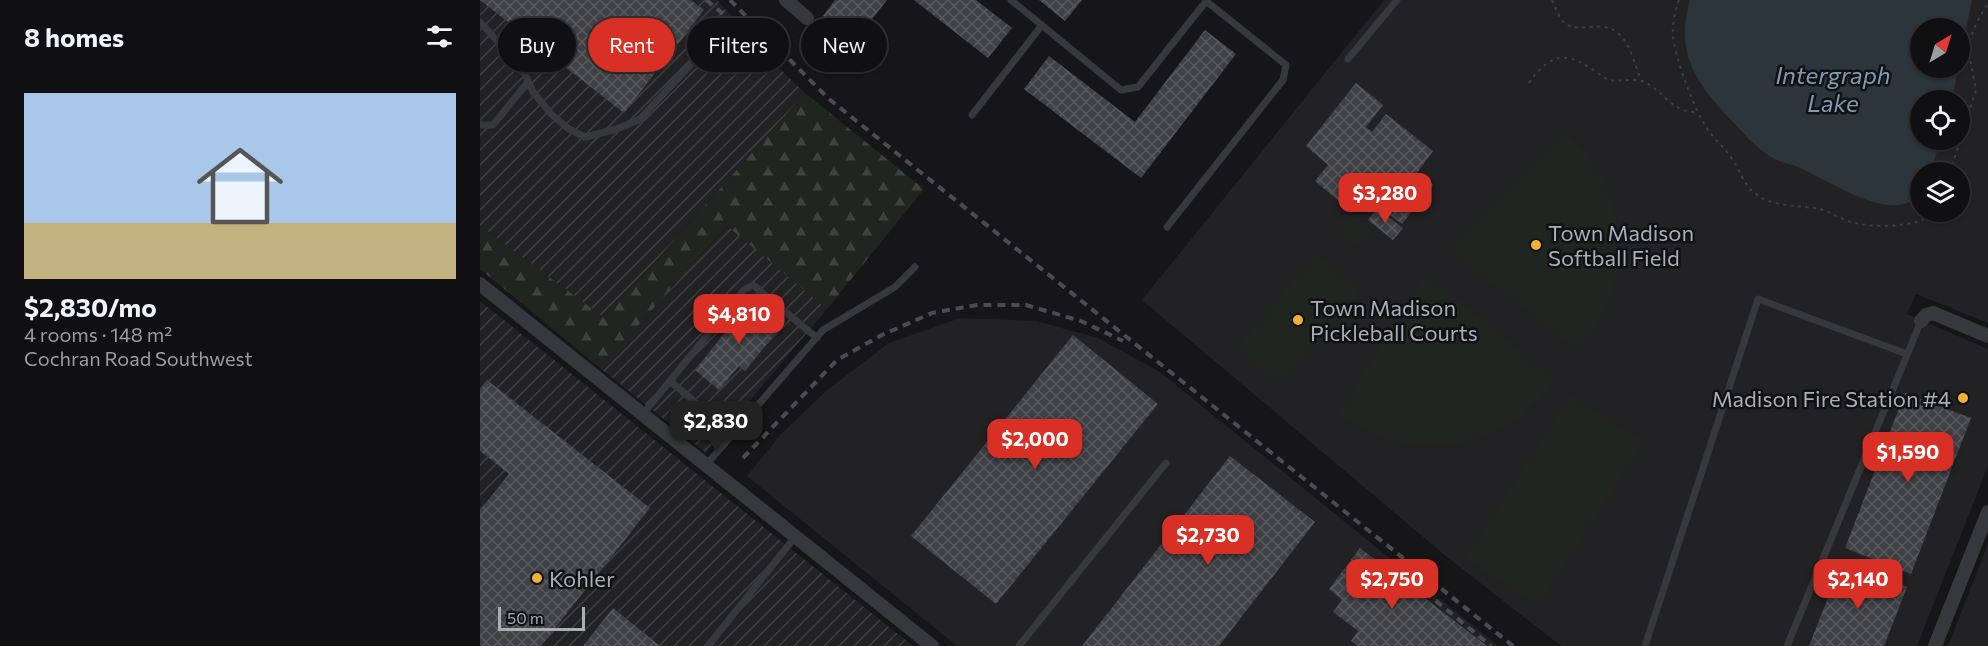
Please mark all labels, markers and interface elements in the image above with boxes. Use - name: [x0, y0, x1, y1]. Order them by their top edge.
- chip: Buy: [498, 18, 576, 72]
- chip: Rent: [588, 18, 675, 72]
- chip: Filters: [687, 18, 789, 72]
- chip: New: [801, 18, 887, 72]
- north arrow: [1910, 18, 1970, 78]
- map controls: [1910, 18, 1970, 222]
- icon: filters: [423, 20, 456, 53]
- text: 8 homes: [24, 21, 124, 52]
- water label: Intergraph Lake: [1775, 60, 1891, 117]
- button: locate: [1910, 90, 1970, 150]
- icon: home: [186, 132, 294, 240]
- button: layers: [1910, 162, 1970, 222]
- pin: $3,280: [1336, 173, 1434, 224]
- text: $3,280: [1353, 180, 1417, 204]
- place label: Town Madison Softball Field: [1548, 219, 1694, 271]
- marker: Town Madison Softball Field: [1529, 238, 1543, 252]
- text: $2,830/mo: [24, 291, 157, 322]
- pin: $4,810: [690, 294, 788, 345]
- place label: Town Madison Pickleball Courts: [1310, 294, 1478, 346]
- text: $4,810: [707, 301, 771, 325]
- marker: Town Madison Pickleball Courts: [1291, 313, 1305, 327]
- text: 4 rooms · 148 m²: [24, 322, 172, 346]
- text: Cochran Road Southwest: [24, 346, 253, 370]
- place label: Madison Fire Station #4: [1712, 385, 1951, 412]
- marker: Madison Fire Station #4: [1956, 391, 1970, 405]
- pin: $2,830: [667, 401, 765, 452]
- text: $2,830: [684, 408, 748, 432]
- pin: $2,000: [986, 419, 1084, 470]
- text: $2,000: [1001, 426, 1069, 450]
- pin: $1,590: [1859, 432, 1957, 483]
- text: $1,590: [1877, 439, 1939, 463]
- pin: $2,730: [1159, 515, 1257, 566]
- text: $2,730: [1176, 522, 1240, 546]
- pin: $2,750: [1343, 559, 1441, 610]
- pin: $2,140: [1809, 559, 1907, 610]
- place label: Kohler: [549, 565, 615, 592]
- text: $2,750: [1360, 566, 1424, 590]
- text: $2,140: [1827, 566, 1889, 590]
- marker: Kohler: [530, 571, 544, 585]
- scale bar: [498, 604, 585, 632]
- text: 50 m: [507, 608, 544, 627]

